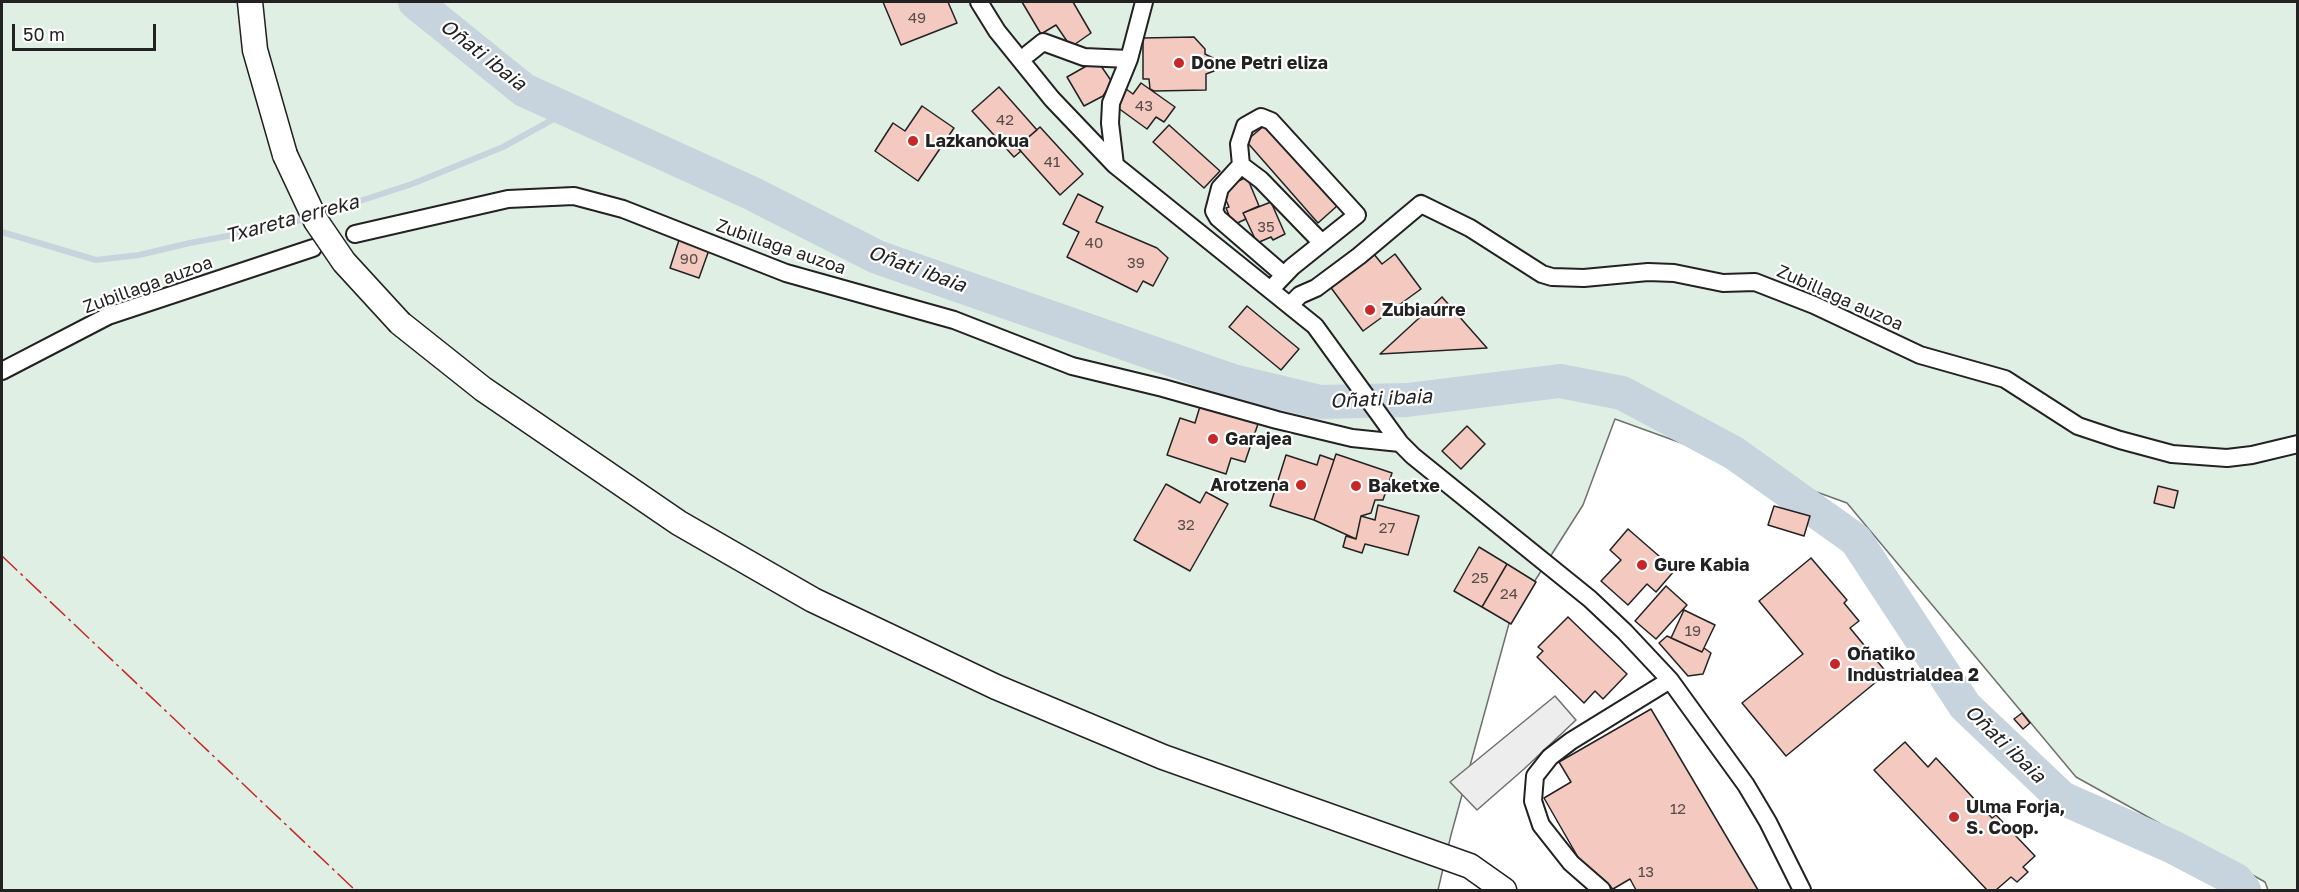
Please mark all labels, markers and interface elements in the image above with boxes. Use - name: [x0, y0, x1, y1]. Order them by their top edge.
- house number: 49: [908, 9, 926, 27]
- scale bar: [15, 12, 159, 50]
- water label: Oñati ibaia: [435, 14, 531, 96]
- text: 50 m: [23, 23, 65, 45]
- place label: Done Petri eliza: [1191, 52, 1328, 74]
- marker: Done Petri eliza: [1172, 56, 1186, 70]
- house number: 43: [1135, 97, 1153, 115]
- house number: 42: [996, 111, 1014, 129]
- place label: Lazkanokua: [925, 130, 1029, 152]
- marker: Lazkanokua: [906, 134, 920, 148]
- house number: 41: [1044, 153, 1060, 171]
- water label: Txareta erreka: [223, 190, 361, 248]
- street label: Zubillaga auzoa: [713, 215, 849, 279]
- house number: 35: [1257, 218, 1275, 236]
- house number: 40: [1085, 234, 1103, 252]
- water label: Oñati ibaia: [865, 240, 969, 298]
- house number: 90: [680, 250, 698, 268]
- street label: Zubillaga auzoa: [80, 252, 216, 318]
- house number: 39: [1127, 254, 1145, 272]
- street label: Zubillaga auzoa: [1774, 261, 1906, 335]
- place label: Zubiaurre: [1382, 299, 1466, 321]
- marker: Zubiaurre: [1363, 303, 1377, 317]
- water label: Oñati ibaia: [1329, 384, 1433, 414]
- place label: Garajea: [1225, 428, 1292, 450]
- marker: Garajea: [1206, 432, 1220, 446]
- place label: Arotzena: [1210, 474, 1289, 496]
- place label: Baketxe: [1368, 475, 1440, 497]
- marker: Arotzena: [1294, 478, 1308, 492]
- marker: Baketxe: [1349, 479, 1363, 493]
- house number: 32: [1177, 516, 1195, 534]
- house number: 27: [1379, 519, 1395, 537]
- place label: Gure Kabia: [1654, 554, 1750, 576]
- marker: Gure Kabia: [1635, 558, 1649, 572]
- house number: 25: [1471, 569, 1489, 587]
- house number: 24: [1500, 585, 1518, 603]
- house number: 19: [1685, 622, 1701, 640]
- place label: Oñatiko Industrialdea 2: [1847, 643, 1979, 686]
- marker: Oñatiko Industrialdea 2: [1828, 657, 1842, 671]
- water label: Oñati ibaia: [1960, 700, 2050, 788]
- place label: Ulma Forja, S. Coop.: [1966, 796, 2065, 838]
- house number: 12: [1670, 800, 1686, 818]
- marker: Ulma Forja, S. Coop.: [1947, 810, 1961, 824]
- house number: 13: [1638, 863, 1654, 881]

